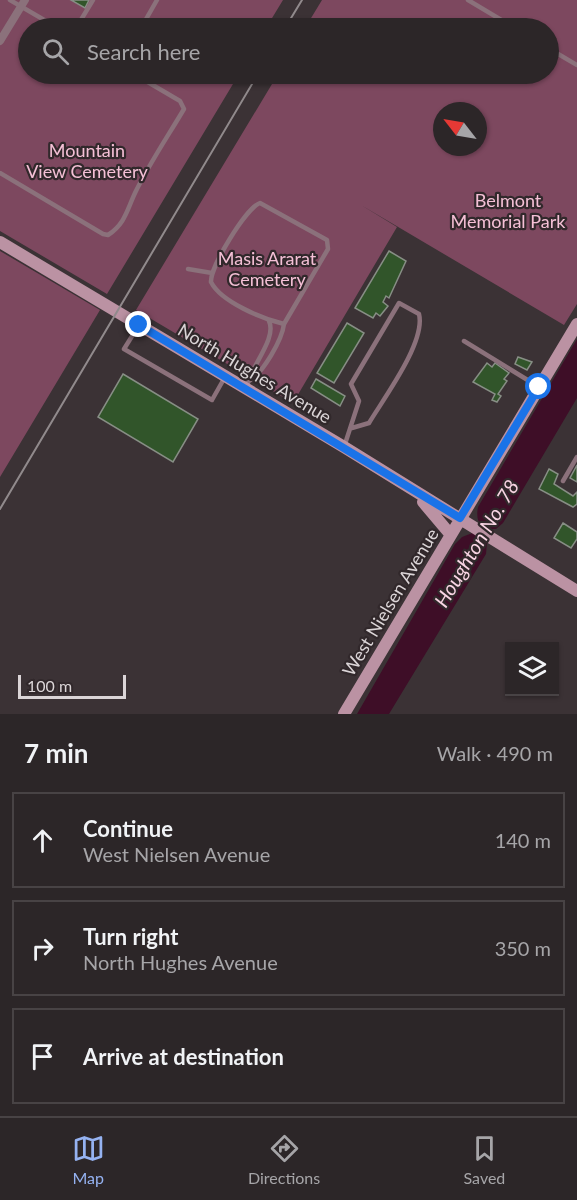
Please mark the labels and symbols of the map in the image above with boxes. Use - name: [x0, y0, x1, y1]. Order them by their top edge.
- north arrow: [433, 102, 487, 156]
- park label: Mountain View Cemetery: [26, 139, 149, 182]
- park label: Belmont Memorial Park: [451, 189, 566, 232]
- park label: Masis Ararat Cemetery: [218, 247, 317, 290]
- route end: [125, 311, 151, 337]
- street label: North Hughes Avenue: [174, 318, 336, 428]
- route start: [525, 373, 551, 399]
- water label: Houghton No. 78: [429, 475, 523, 611]
- street label: West Nielsen Avenue: [337, 524, 443, 680]
- scale bar: [18, 672, 126, 700]

